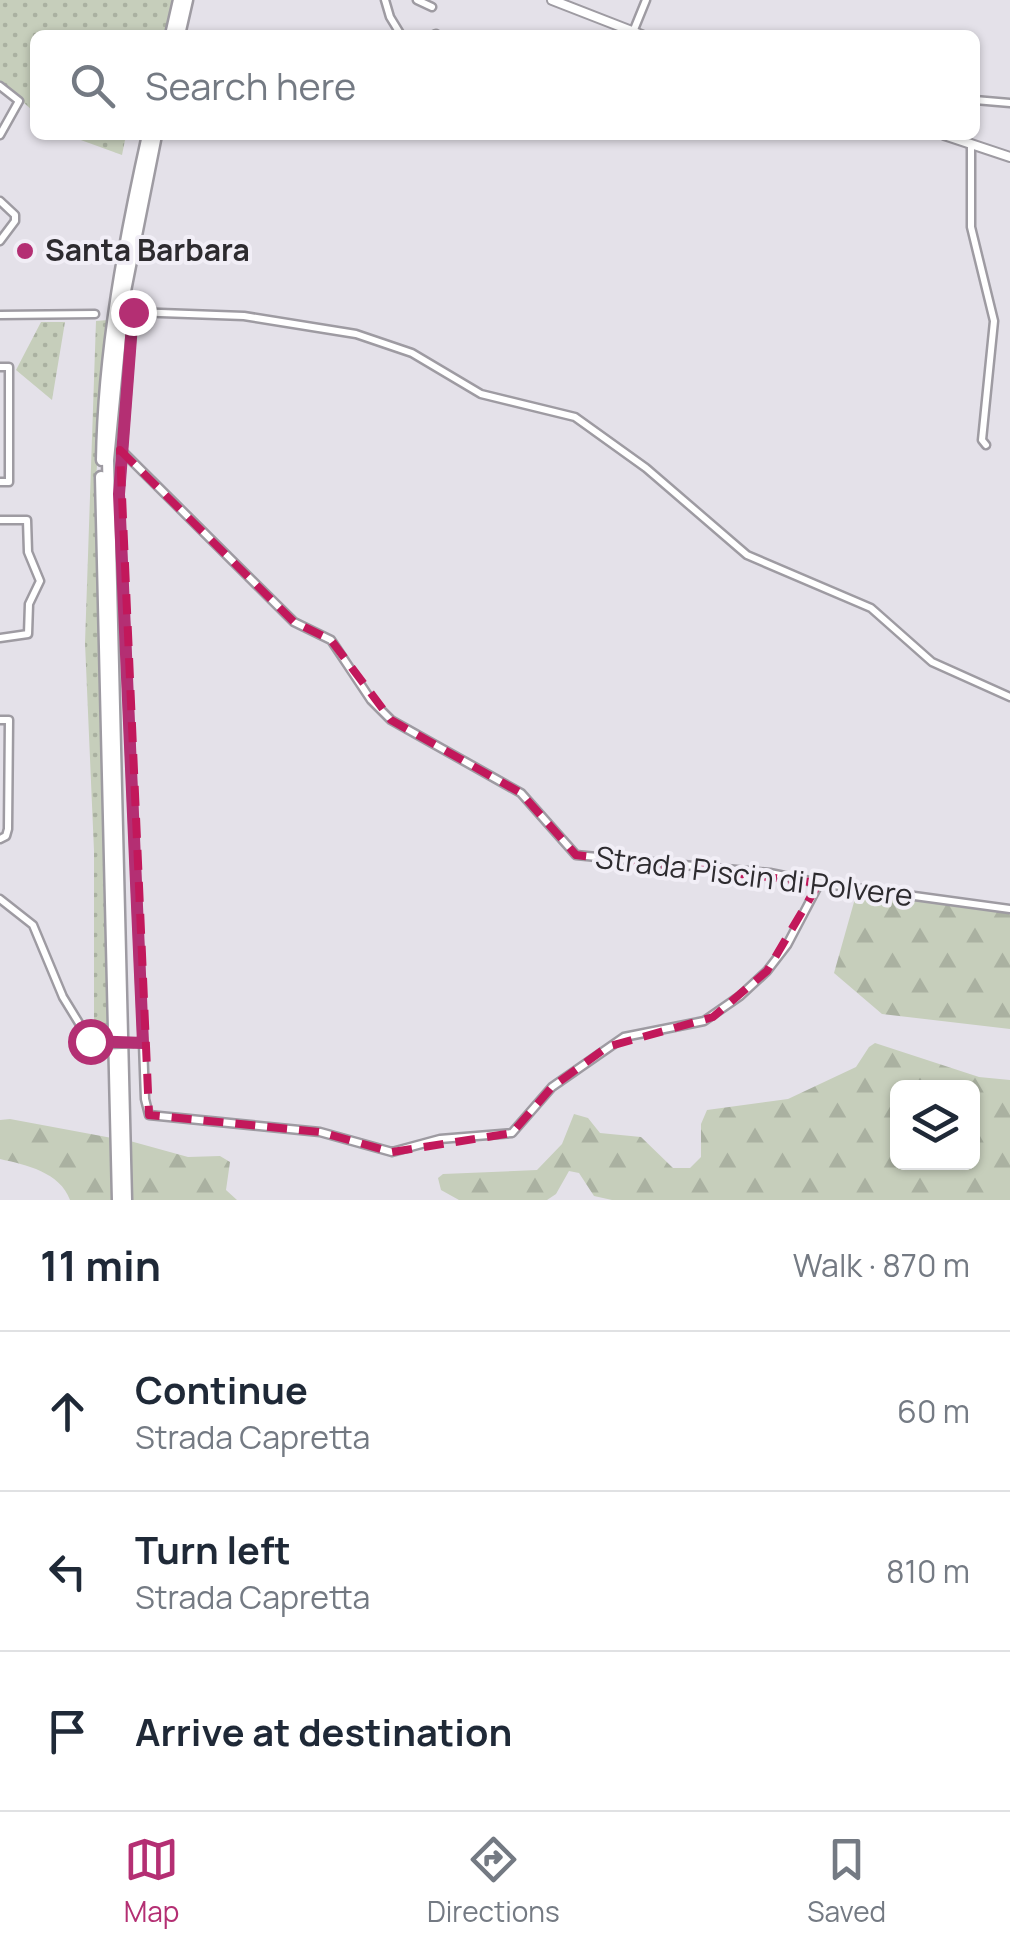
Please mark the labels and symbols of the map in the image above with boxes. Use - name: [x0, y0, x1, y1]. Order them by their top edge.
- place label: Santa Barbara: [45, 229, 250, 270]
- marker: Santa Barbara: [14, 240, 36, 262]
- route end: [111, 290, 157, 336]
- street label: Strada Piscin di Polvere: [593, 836, 915, 915]
- route start: [68, 1019, 114, 1065]

